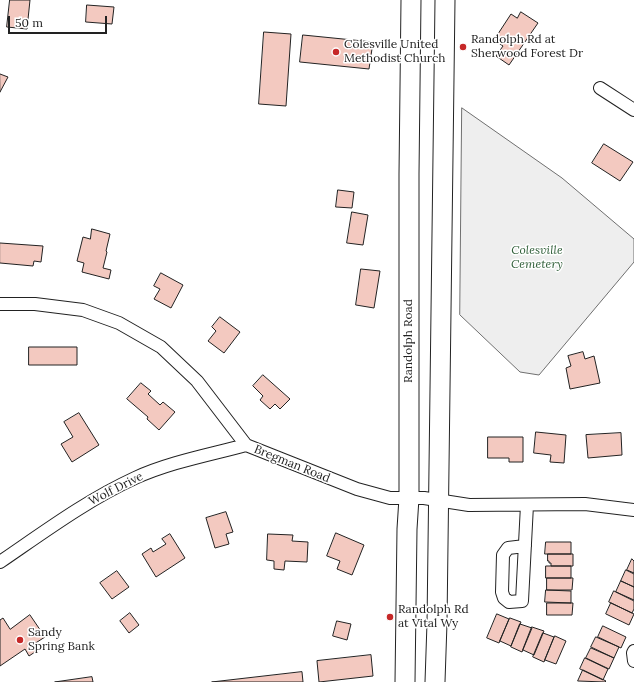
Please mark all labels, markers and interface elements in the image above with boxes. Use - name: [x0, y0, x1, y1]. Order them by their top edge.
- scale bar: [10, 8, 109, 34]
- text: 50 m: [15, 15, 43, 30]
- place label: Randolph Rd at Sherwood Forest Dr: [471, 33, 583, 61]
- place label: Colesville United Methodist Church: [344, 38, 446, 66]
- marker: Randolph Rd at Sherwood Forest Dr: [458, 42, 468, 52]
- marker: Colesville United Methodist Church: [331, 47, 341, 57]
- park label: Colesville Cemetery: [511, 244, 563, 272]
- street label: Randolph Road: [402, 299, 416, 383]
- street label: Bregman Road: [252, 442, 332, 486]
- street label: Wolf Drive: [86, 469, 146, 509]
- place label: Randolph Rd at Vital Wy: [398, 603, 469, 631]
- marker: Randolph Rd at Vital Wy: [385, 612, 395, 622]
- place label: Sandy Spring Bank: [28, 626, 95, 654]
- marker: Sandy Spring Bank: [15, 635, 25, 645]

